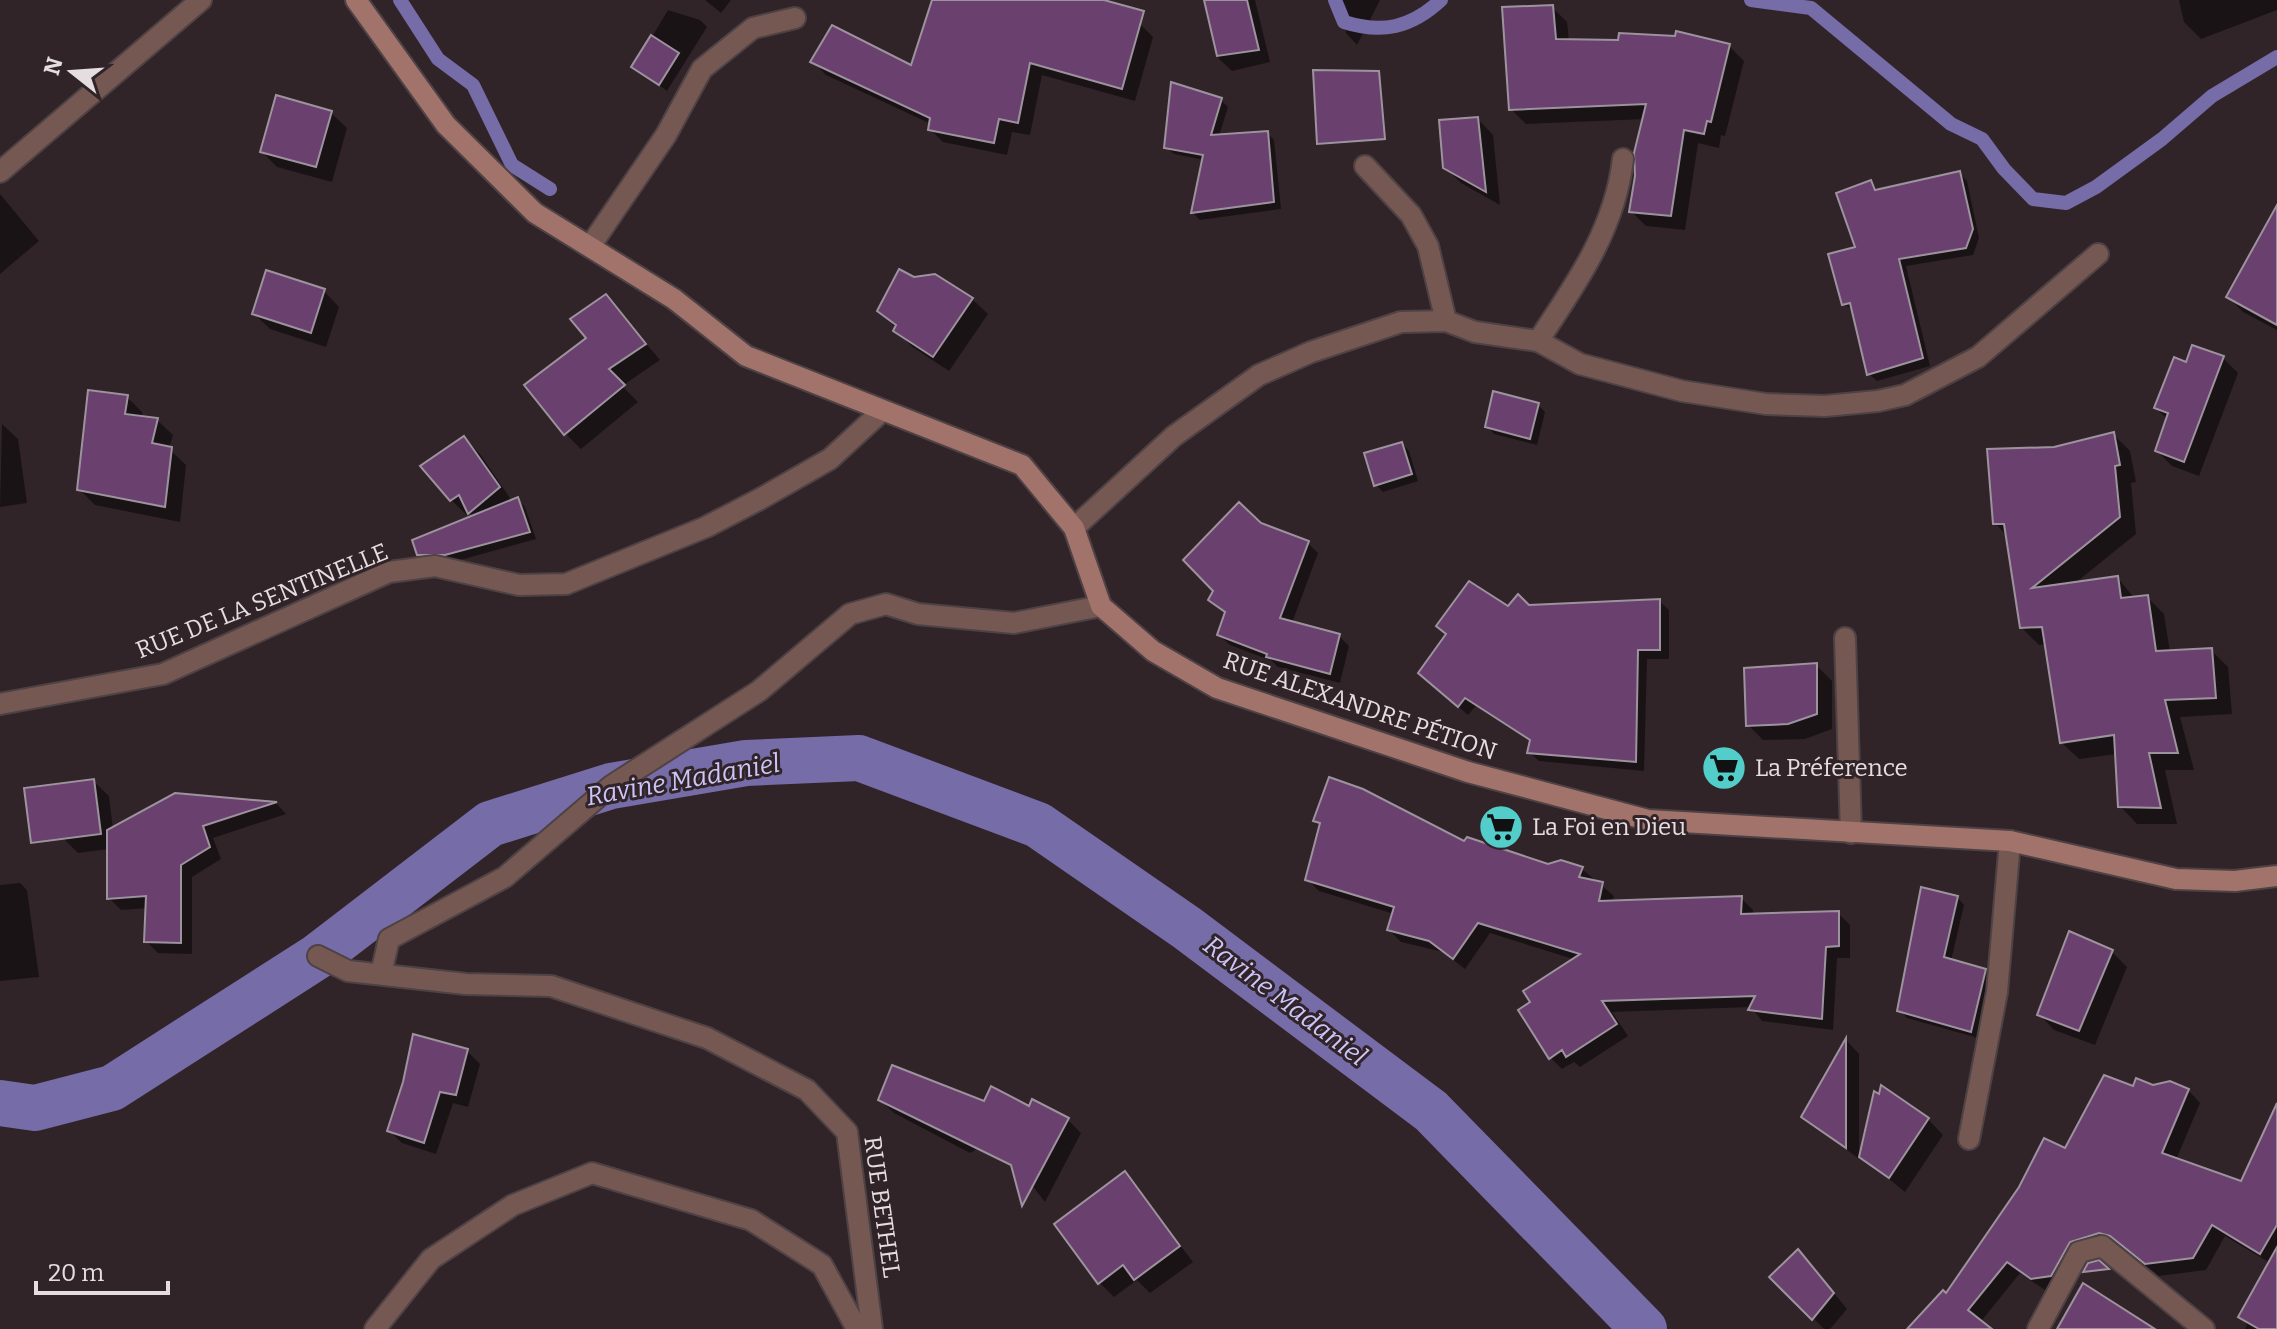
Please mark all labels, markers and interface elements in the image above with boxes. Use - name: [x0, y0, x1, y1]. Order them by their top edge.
- north arrow: [32, 32, 112, 112]
- text: N: [38, 54, 69, 78]
- street label: RUE DE LA SENTINELLE: [132, 538, 392, 664]
- street label: RUE ALEXANDRE PÉTION: [1220, 645, 1501, 766]
- supermarket icon: La Préference: [1700, 744, 1748, 792]
- water label: Ravine Madaniel: [584, 748, 782, 812]
- place label: La Préference: [1755, 754, 1908, 782]
- supermarket icon: La Foi en Dieu: [1477, 803, 1525, 851]
- place label: La Foi en Dieu: [1532, 813, 1686, 841]
- water label: Ravine Madaniel: [1197, 930, 1373, 1072]
- street label: RUE BETHEL: [858, 1135, 906, 1279]
- scale bar: [36, 1245, 168, 1295]
- text: 20 m: [48, 1259, 104, 1287]

